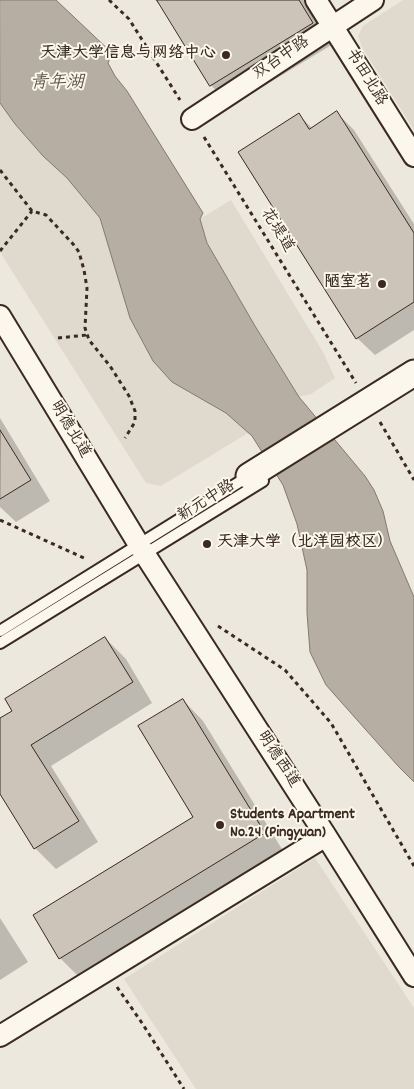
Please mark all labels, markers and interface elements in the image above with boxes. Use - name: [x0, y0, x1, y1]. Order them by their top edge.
- street label: 双台中路: [250, 33, 314, 85]
- place label: 天津大学信息与网络中心: [40, 45, 216, 65]
- street label: 书田北路: [340, 46, 390, 110]
- marker: 天津大学信息与网络中心: [220, 49, 232, 61]
- water label: 青年湖: [30, 74, 84, 96]
- street label: 花堤道: [255, 206, 297, 256]
- place label: 陋室茗: [324, 274, 372, 294]
- marker: 陋室茗: [376, 278, 388, 290]
- street label: 明德北道: [44, 398, 94, 462]
- street label: 新元中路: [175, 477, 239, 527]
- place label: 天津大学（北洋园校区）: [217, 534, 393, 554]
- marker: 天津大学（北洋园校区）: [201, 538, 213, 550]
- street label: 明德西道: [252, 728, 302, 792]
- place label: Students Apartment No.24 (Pingyuan): [230, 806, 355, 844]
- marker: Students Apartment No.24 (Pingyuan): [214, 819, 226, 831]

